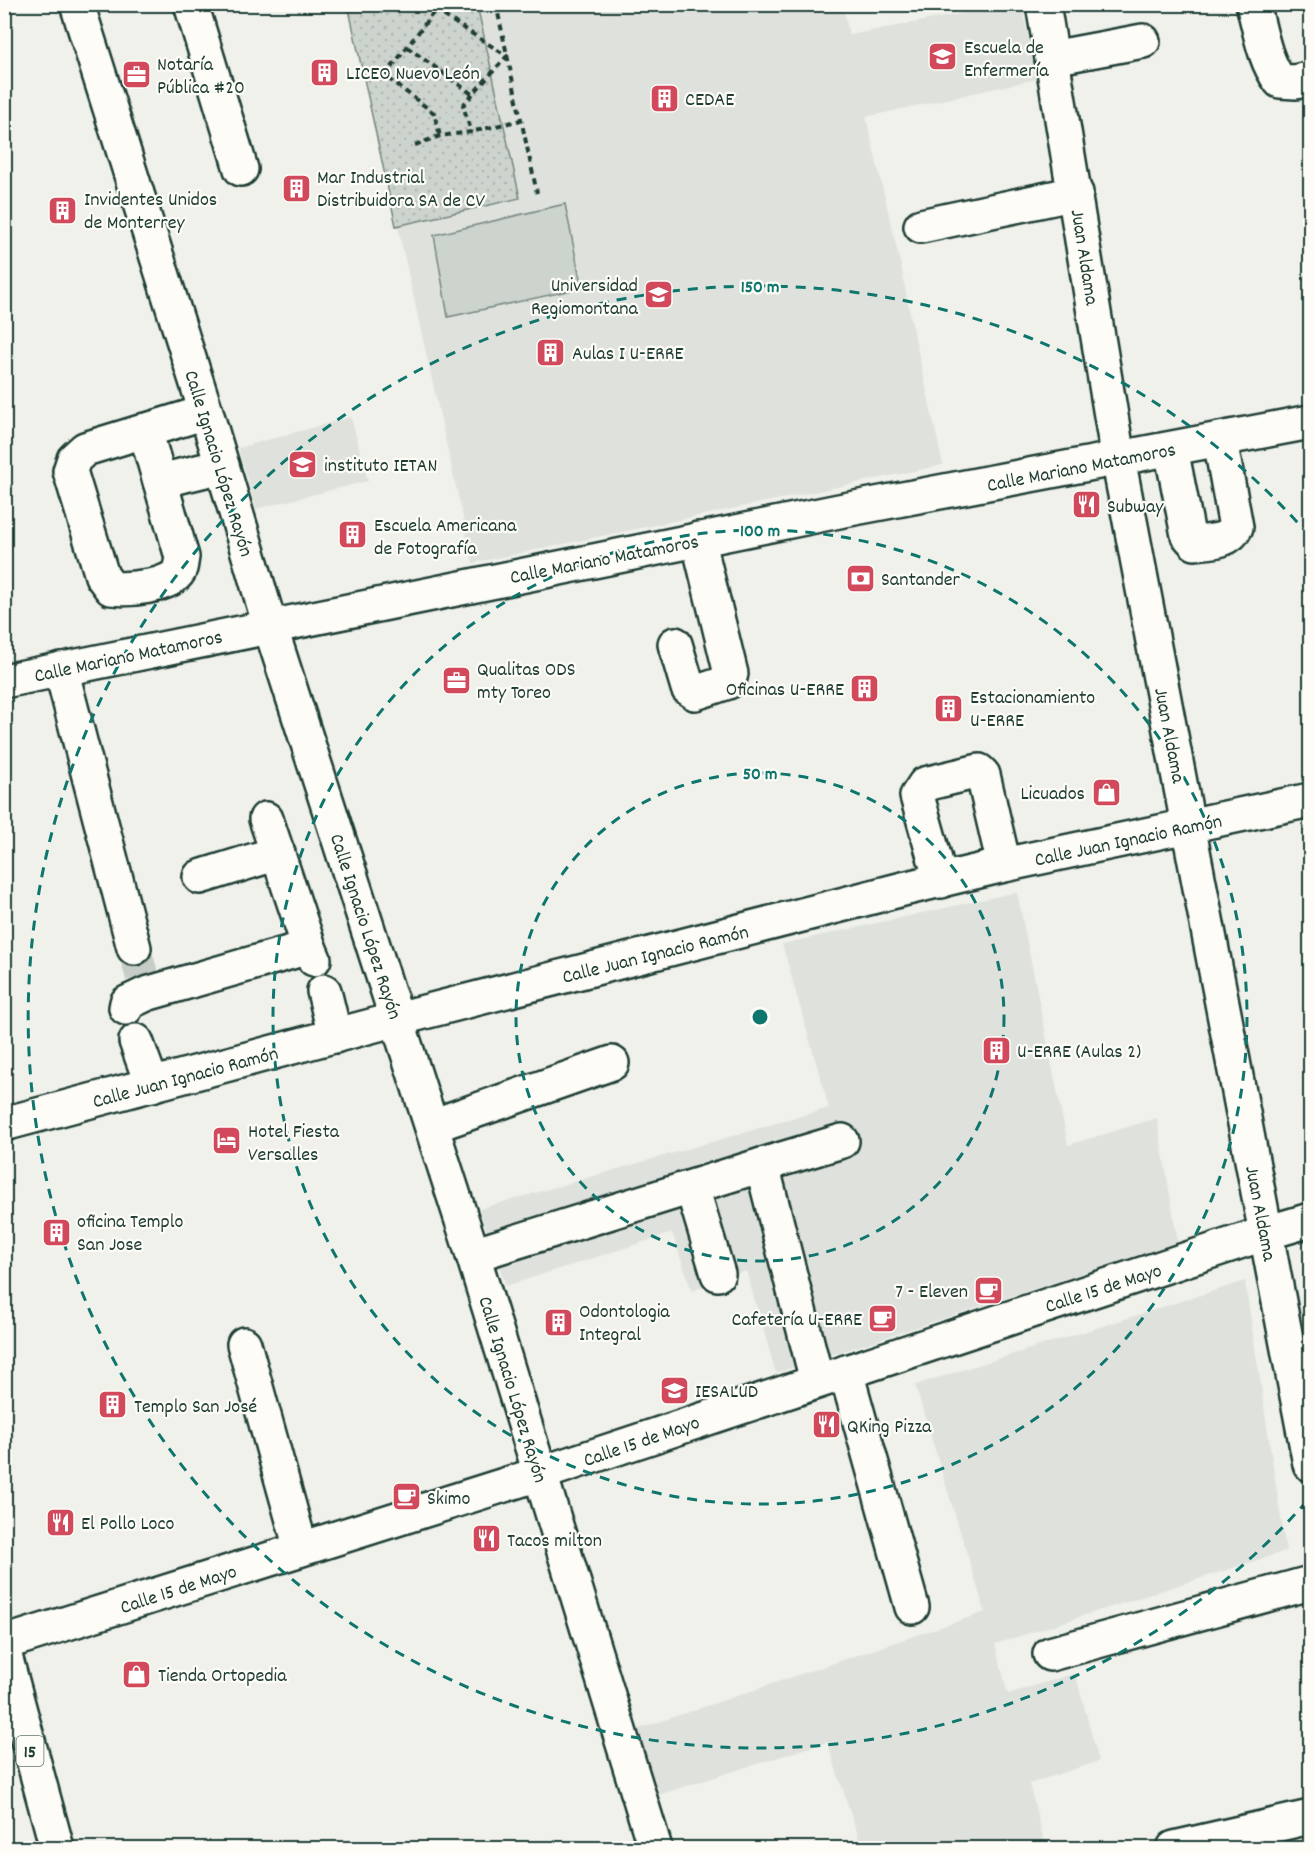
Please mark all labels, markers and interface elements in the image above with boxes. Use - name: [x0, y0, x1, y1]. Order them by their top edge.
- place label: Escuela de Enfermería: [964, 35, 1049, 86]
- school or university icon: Escuela de Enfermería: [927, 41, 959, 73]
- place label: Notaría Pública #20: [157, 52, 245, 103]
- building icon: LICEO Nuevo León: [309, 56, 341, 88]
- office icon: Notaría Pública #20: [120, 58, 152, 90]
- place label: LICEO Nuevo León: [346, 61, 480, 89]
- building icon: CEDAE: [648, 82, 680, 114]
- place label: CEDAE: [685, 87, 734, 115]
- place label: Mar Industrial Distribuidora SA de CV: [317, 165, 485, 216]
- building icon: Mar Industrial Distribuidora SA de CV: [280, 172, 312, 204]
- place label: Invidentes Unidos de Monterrey: [84, 187, 217, 238]
- building icon: Invidentes Unidos de Monterrey: [47, 194, 79, 226]
- street label: Juan Aldama: [1062, 208, 1105, 308]
- place label: Universidad Regiomontana: [531, 273, 639, 324]
- text: 150 m: [741, 276, 779, 301]
- school or university icon: Universidad Regiomontana: [643, 279, 675, 311]
- building icon: Aulas I U-ERRE: [535, 336, 567, 368]
- place label: Aulas I U-ERRE: [572, 341, 684, 369]
- street label: Calle Ignacio López Rayón: [175, 367, 259, 561]
- street label: Calle Mariano Matamoros: [985, 437, 1178, 501]
- school or university icon: instituto IETAN: [287, 448, 319, 480]
- place label: instituto IETAN: [324, 453, 437, 481]
- restaurant icon: Subway: [1070, 489, 1102, 521]
- place label: Subway: [1107, 494, 1164, 522]
- place label: Escuela Americana de Fotografía: [374, 513, 517, 564]
- building icon: Escuela Americana de Fotografía: [337, 519, 369, 551]
- text: 100 m: [740, 520, 780, 545]
- street label: Calle Mariano Matamoros: [508, 529, 701, 593]
- bank icon: Santander: [844, 562, 876, 594]
- place label: Santander: [881, 567, 961, 595]
- street label: Calle Mariano Matamoros: [32, 624, 225, 692]
- place label: Qualitas ODS mty Toreo: [477, 657, 575, 708]
- office icon: Qualitas ODS mty Toreo: [440, 664, 472, 696]
- building icon: Oficinas U-ERRE: [849, 672, 881, 704]
- place label: Oficinas U-ERRE: [726, 677, 844, 705]
- place label: Estacionamiento U-ERRE: [970, 685, 1095, 736]
- street label: Juan Aldama: [1145, 685, 1191, 786]
- building icon: Estacionamiento U-ERRE: [933, 692, 965, 724]
- text: 50 m: [743, 763, 777, 788]
- shop icon: Licuados: [1090, 776, 1122, 808]
- place label: Licuados: [1020, 781, 1085, 809]
- street label: Calle Juan Ignacio Ramón: [1032, 808, 1225, 875]
- street label: Calle Ignacio López Rayón: [321, 831, 407, 1023]
- street label: Calle Juan Ignacio Ramón: [560, 919, 752, 993]
- centre of rings: [750, 1007, 770, 1027]
- building icon: U-ERRE (Aulas 2): [980, 1034, 1012, 1066]
- place label: U-ERRE (Aulas 2): [1017, 1039, 1141, 1067]
- street label: Calle Juan Ignacio Ramón: [90, 1041, 282, 1117]
- place label: Hotel Fiesta Versalles: [248, 1119, 340, 1170]
- hotel icon: Hotel Fiesta Versalles: [211, 1125, 243, 1157]
- street label: Juan Aldama: [1236, 1163, 1282, 1264]
- place label: oficina Templo San Jose: [77, 1209, 184, 1260]
- building icon: oficina Templo San Jose: [40, 1216, 72, 1248]
- street label: Calle 15 de Mayo: [1042, 1258, 1166, 1322]
- cafe icon: 7 - Eleven: [973, 1274, 1005, 1306]
- place label: 7 - Eleven: [895, 1279, 968, 1307]
- street label: Calle Ignacio López Rayón: [469, 1293, 553, 1487]
- place label: Odontologia Integral: [579, 1299, 670, 1350]
- cafe icon: Cafetería U-ERRE: [867, 1302, 899, 1334]
- building icon: Odontologia Integral: [542, 1306, 574, 1338]
- place label: Cafetería U-ERRE: [732, 1307, 862, 1335]
- school or university icon: IESALUD: [658, 1374, 690, 1406]
- place label: IESALUD: [695, 1379, 758, 1407]
- building icon: Templo San José: [97, 1389, 129, 1421]
- place label: Templo San José: [134, 1394, 257, 1422]
- restaurant icon: QKing Pizza: [810, 1409, 842, 1441]
- street label: Calle 15 de Mayo: [580, 1410, 704, 1476]
- place label: QKing Pizza: [847, 1414, 932, 1442]
- cafe icon: Skimo: [390, 1481, 422, 1513]
- place label: Skimo: [427, 1486, 470, 1514]
- restaurant icon: El Pollo Loco: [44, 1506, 76, 1538]
- place label: El Pollo Loco: [81, 1511, 175, 1539]
- restaurant icon: Tacos milton: [470, 1523, 502, 1555]
- place label: Tacos milton: [507, 1528, 602, 1556]
- street label: Calle 15 de Mayo: [117, 1559, 241, 1623]
- shop icon: Tienda Ortopedia: [121, 1658, 153, 1690]
- place label: Tienda Ortopedia: [158, 1663, 287, 1691]
- road number: 15: [16, 1736, 44, 1766]

